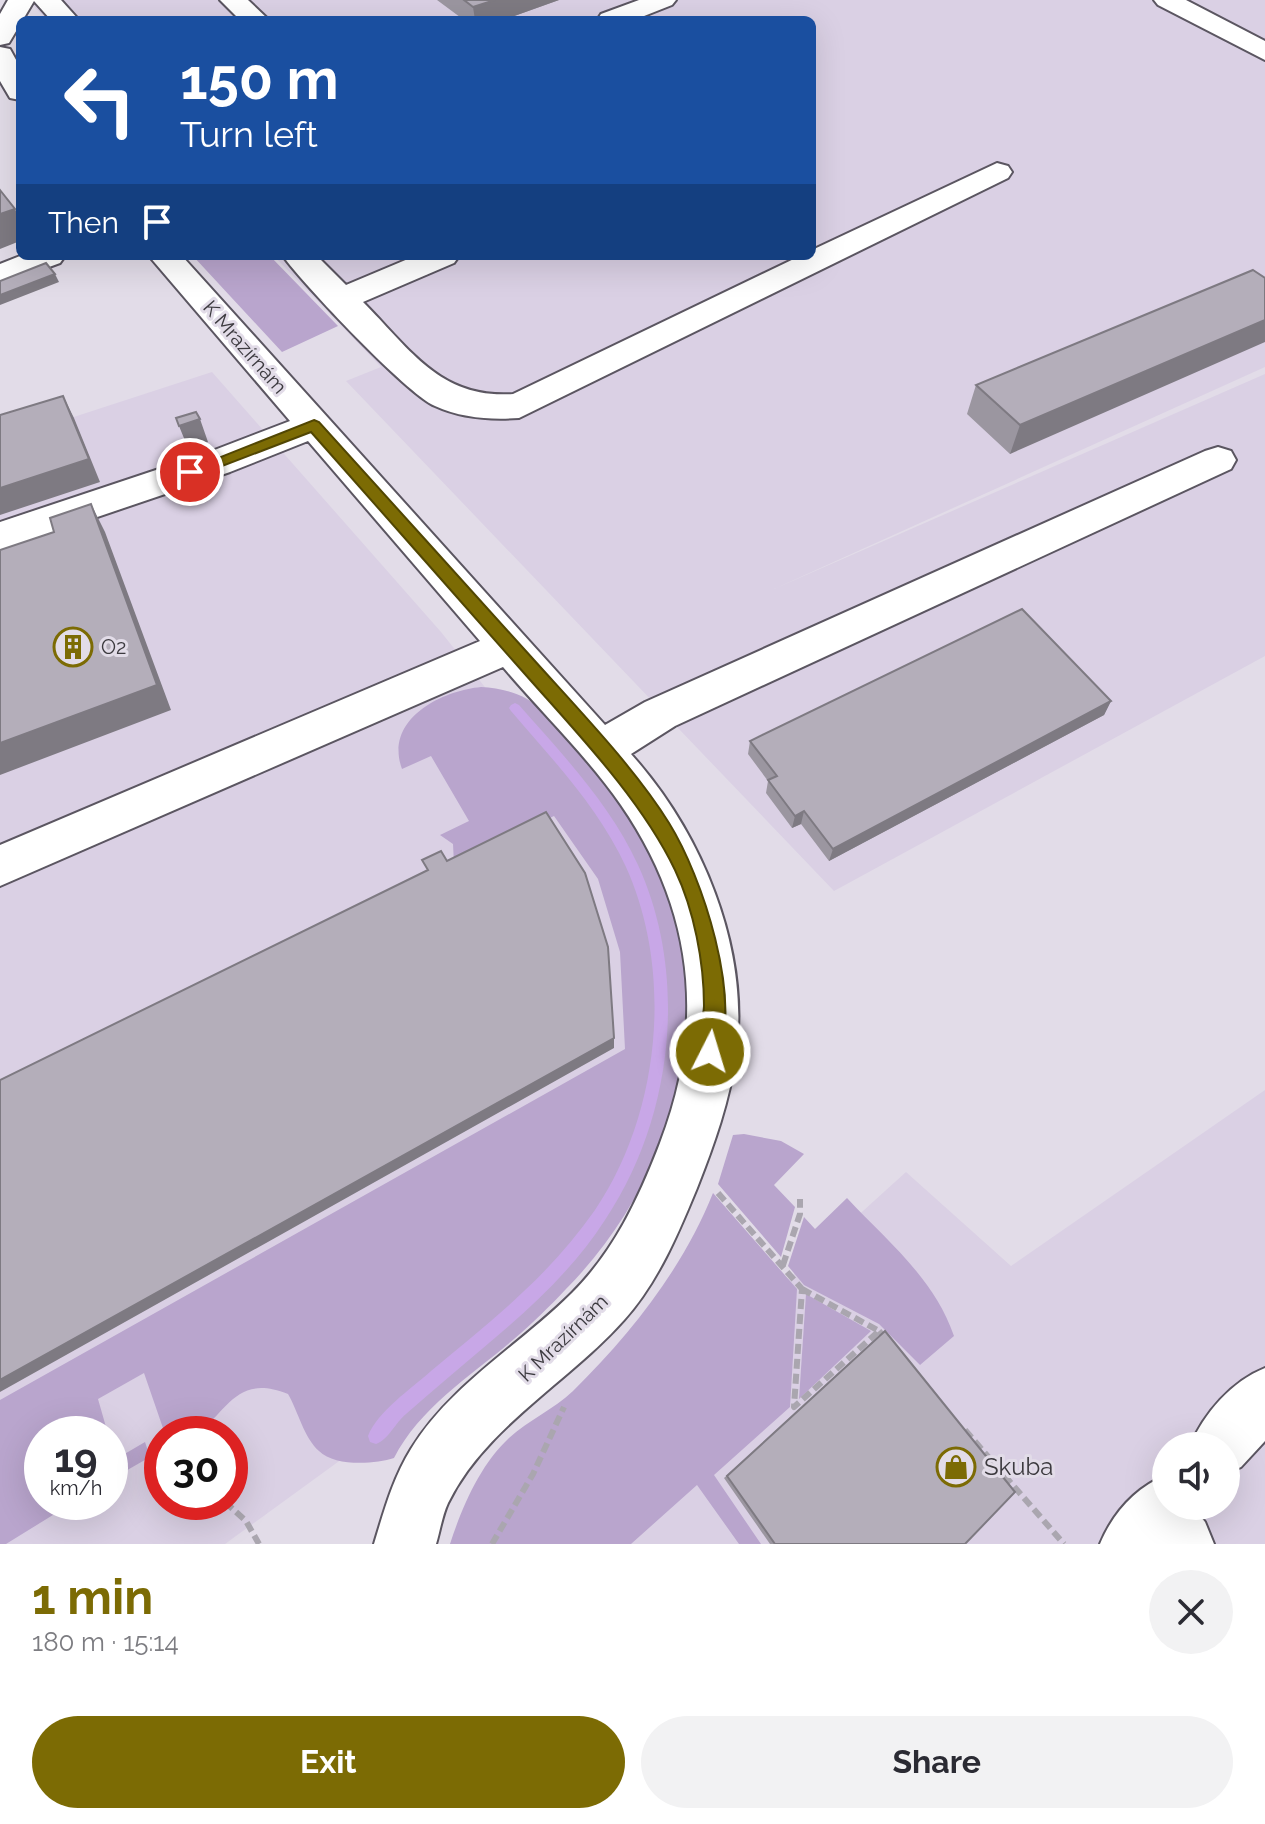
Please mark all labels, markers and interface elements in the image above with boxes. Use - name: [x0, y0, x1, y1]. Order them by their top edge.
- text: 150 m: [180, 46, 339, 112]
- icon: left: [48, 48, 152, 152]
- text: Turn left: [180, 113, 318, 155]
- icon: arrive: [135, 200, 179, 244]
- text: Then: [48, 205, 119, 240]
- street label: K Mrazírnám: [198, 296, 292, 398]
- pin: [156, 438, 224, 506]
- icon: arrive: [168, 450, 212, 494]
- building icon: O2: [52, 626, 94, 668]
- place label: O2: [101, 635, 126, 659]
- position arrow: [668, 1010, 752, 1094]
- street label: K Mrazírnám: [513, 1289, 613, 1387]
- speed limit sign: 30: [144, 1416, 248, 1520]
- map controls: [1152, 1432, 1240, 1520]
- button: sound: [1152, 1432, 1240, 1520]
- text: 19: [54, 1434, 98, 1481]
- shop icon: Skuba: [935, 1446, 977, 1488]
- place label: Skuba: [984, 1452, 1053, 1481]
- text: km/h: [50, 1476, 102, 1500]
- text: 1 min: [32, 1569, 153, 1625]
- button: close: [1149, 1570, 1233, 1654]
- text: 180 m · 15:14: [32, 1627, 179, 1657]
- button: Exit: [32, 1716, 625, 1808]
- button: Share: [641, 1716, 1233, 1808]

